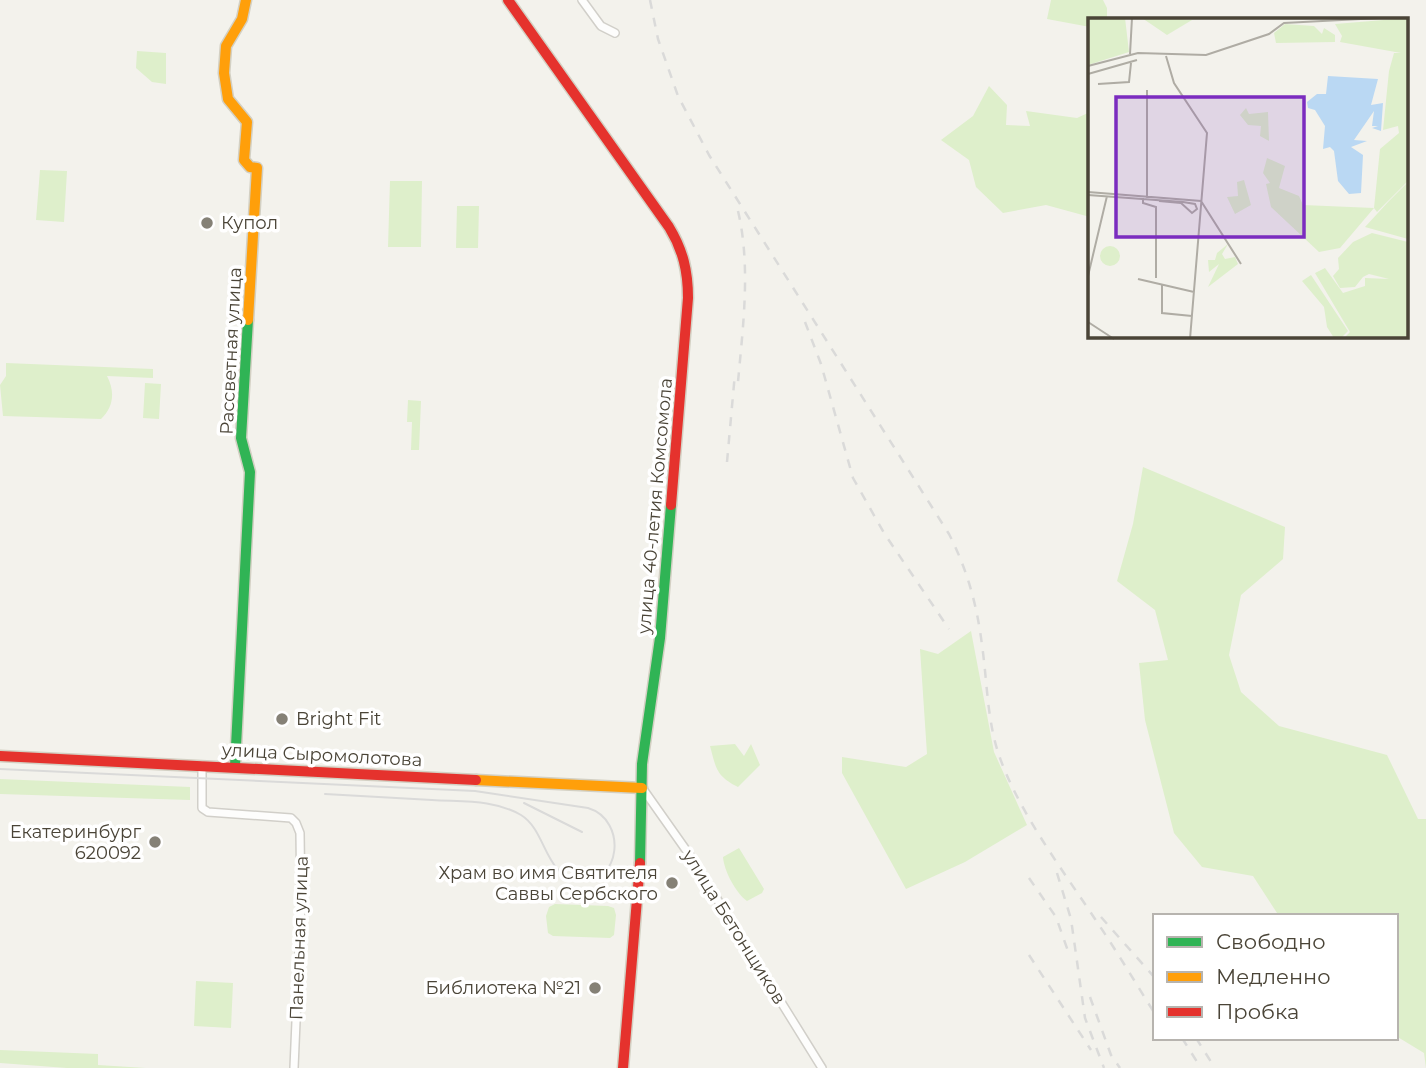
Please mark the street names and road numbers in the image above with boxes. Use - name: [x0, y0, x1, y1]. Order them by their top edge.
- street label: Рассветная улица: [216, 267, 246, 435]
- street label: улица 40-летия Комсомола: [633, 377, 677, 636]
- street label: улица Сыромолотова: [220, 739, 423, 771]
- street label: улица Бетонщиков: [677, 845, 790, 1008]
- street label: Панельная улица: [285, 855, 313, 1021]

